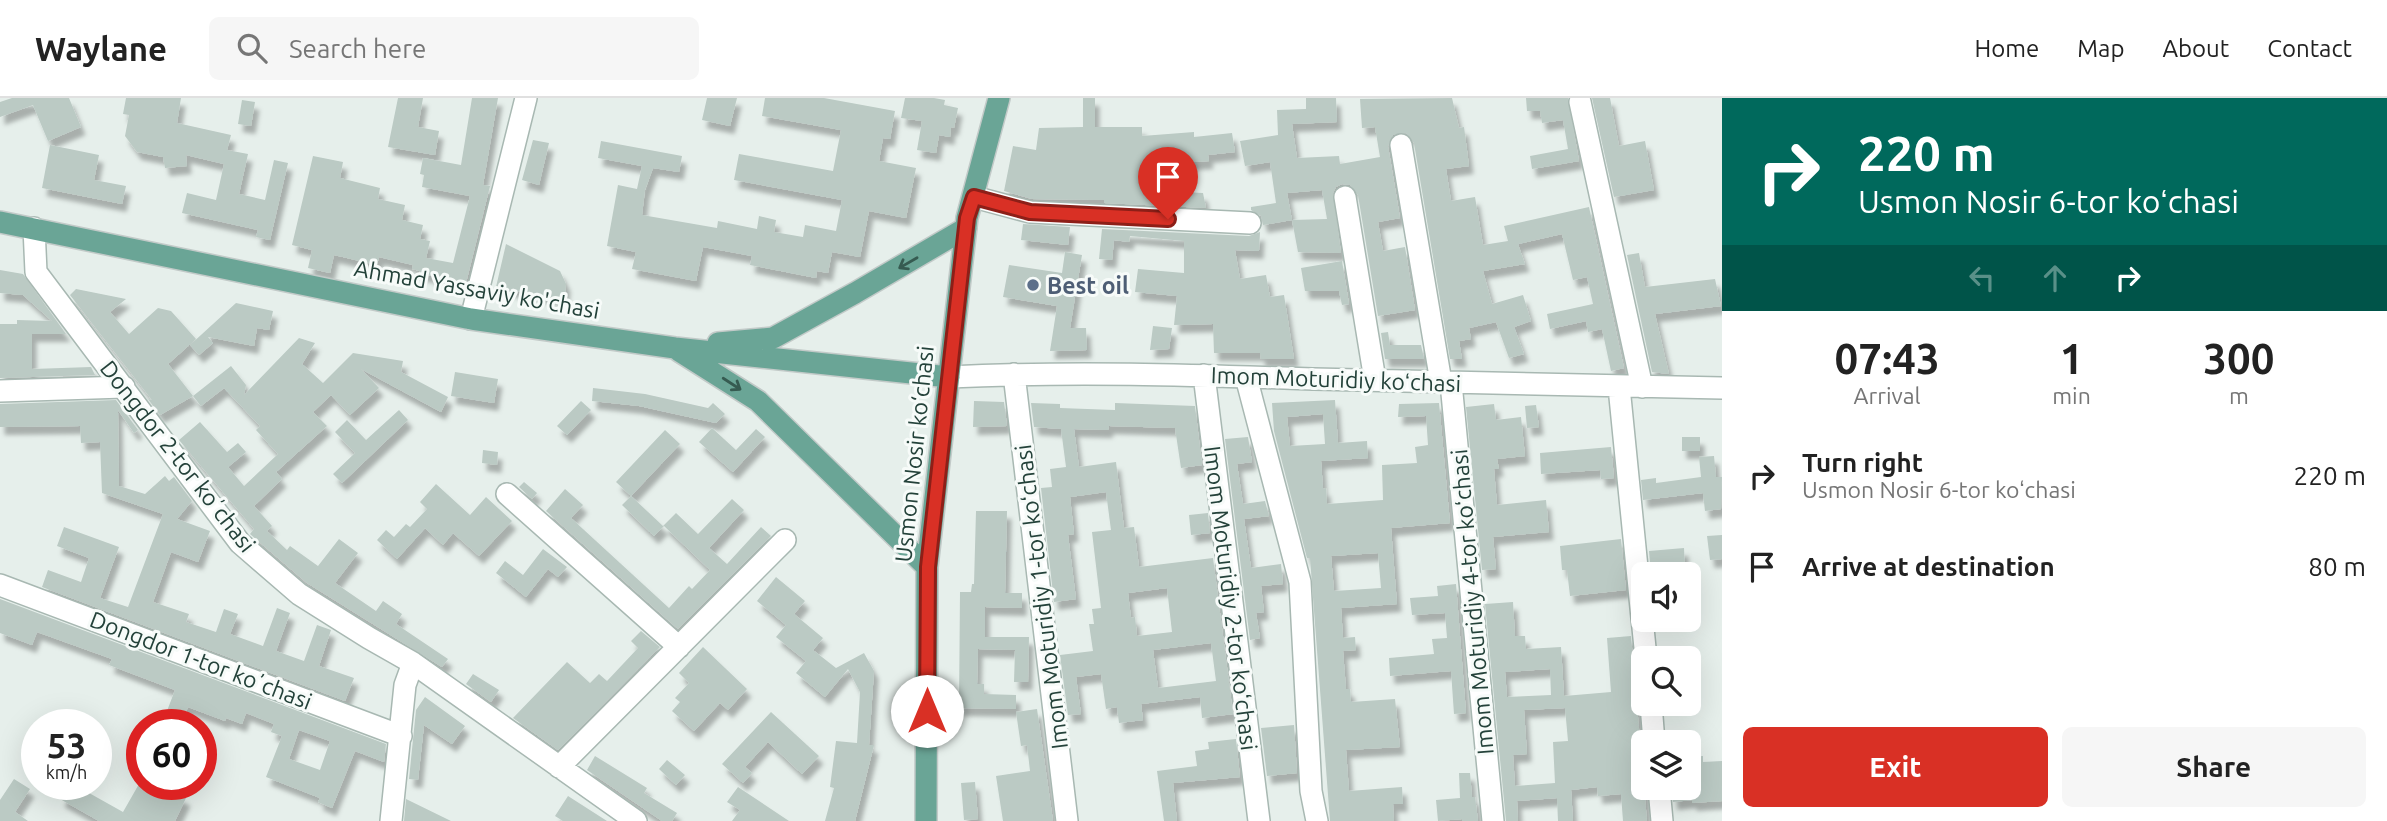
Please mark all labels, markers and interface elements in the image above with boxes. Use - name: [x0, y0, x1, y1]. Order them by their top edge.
- search box: [209, 17, 699, 80]
- icon: search: [233, 29, 271, 67]
- text: Waylane: [35, 30, 167, 67]
- text: Search here: [289, 34, 426, 63]
- text: Home: [1974, 35, 2039, 62]
- text: Map: [2077, 35, 2124, 62]
- text: About: [2162, 35, 2229, 62]
- text: Contact: [2267, 35, 2352, 62]
- text: 220 m: [1858, 125, 1995, 180]
- icon: right: [1743, 126, 1834, 217]
- pin: [1138, 147, 1198, 219]
- icon: arrive: [1149, 158, 1187, 196]
- text: Usmon Nosir 6-tor koʻchasi: [1858, 183, 2239, 219]
- street label: Ahmad Yassaviy ko'chasi: [352, 255, 602, 323]
- one-way arrow: [898, 256, 918, 270]
- icon: left: [1963, 259, 2001, 297]
- icon: ahead: [2036, 259, 2074, 297]
- icon: right: [2109, 259, 2147, 297]
- place label: Best oil: [1047, 273, 1129, 298]
- marker: Best oil: [1025, 277, 1041, 293]
- text: 07:43: [1835, 335, 1940, 382]
- text: 1: [2060, 335, 2083, 382]
- text: 300: [2203, 335, 2274, 382]
- street label: Usmon Nosir ko‘chasi: [890, 344, 938, 564]
- street label: Dongdor 2-tor koʼchasi: [96, 355, 260, 557]
- street label: Imom Moturidiy koʻchasi: [1210, 362, 1462, 396]
- one-way arrow: [722, 378, 742, 392]
- text: Arrival: [1854, 383, 1921, 408]
- text: min: [2052, 383, 2091, 408]
- text: m: [2229, 383, 2249, 408]
- street label: Imom Moturidiy 1-tor koʻchasi: [1010, 443, 1072, 751]
- street label: Imom Moturidiy 2-tor koʻchasi: [1200, 444, 1262, 752]
- street label: Imom Moturidiy 4-tor koʻchasi: [1446, 448, 1498, 756]
- text: Turn right: [1802, 448, 1923, 477]
- icon: right: [1743, 457, 1781, 495]
- text: 220 m: [2294, 461, 2366, 490]
- text: Usmon Nosir 6-tor koʻchasi: [1802, 477, 2076, 502]
- icon: arrive: [1743, 548, 1781, 586]
- text: Arrive at destination: [1802, 552, 2055, 581]
- text: 80 m: [2308, 552, 2366, 581]
- map controls: [1631, 562, 1701, 800]
- button: sound: [1631, 562, 1701, 632]
- street label: Dongdor 1-tor koʼchasi: [87, 606, 315, 714]
- button: search: [1631, 646, 1701, 716]
- position arrow: [890, 674, 964, 748]
- speed limit sign: 60: [126, 709, 217, 800]
- text: 53: [47, 725, 86, 765]
- button: Exit: [1743, 727, 2048, 807]
- button: Share: [2062, 727, 2366, 807]
- button: layers: [1631, 730, 1701, 800]
- text: km/h: [46, 762, 87, 782]

